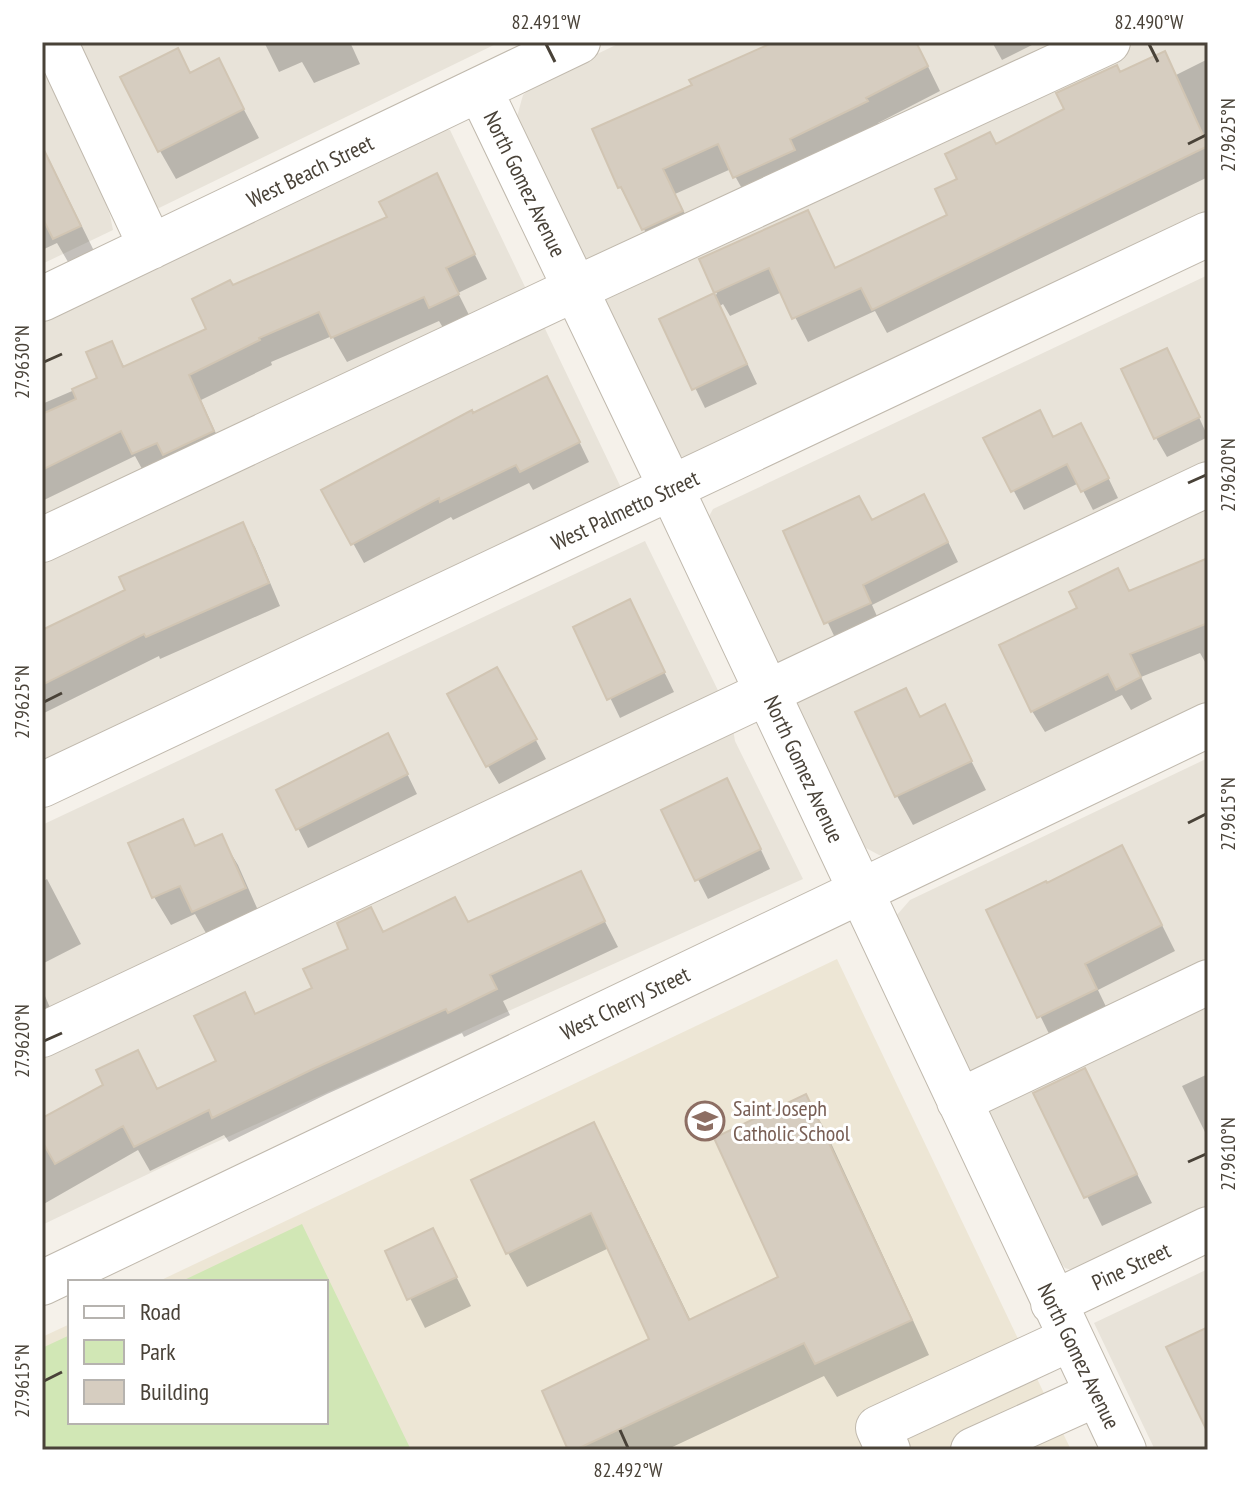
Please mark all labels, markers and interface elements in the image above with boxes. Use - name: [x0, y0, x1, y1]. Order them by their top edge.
- text: 82.491°W: [512, 9, 581, 35]
- text: 82.490°W: [1115, 9, 1184, 35]
- text: 27.9625°N: [1215, 98, 1241, 172]
- street label: North Gomez Avenue: [478, 106, 572, 262]
- street label: West Beach Street: [242, 128, 378, 214]
- text: 27.9630°N: [9, 325, 35, 399]
- text: 27.9620°N: [1215, 438, 1241, 512]
- street label: West Palmetto Street: [547, 464, 703, 556]
- text: 27.9625°N: [9, 665, 35, 739]
- street label: North Gomez Avenue: [758, 691, 850, 847]
- text: 27.9615°N: [1215, 777, 1241, 851]
- street label: West Cherry Street: [556, 960, 694, 1046]
- text: 27.9620°N: [9, 1004, 35, 1078]
- place label: Saint Joseph Catholic School: [733, 1094, 851, 1147]
- school or university icon: Saint Joseph Catholic School: [684, 1100, 726, 1142]
- text: 27.9610°N: [1215, 1117, 1241, 1191]
- street label: Pine Street: [1087, 1236, 1175, 1296]
- street label: North Gomez Avenue: [1032, 1278, 1126, 1434]
- legend: [68, 1280, 328, 1424]
- text: Road: [140, 1296, 181, 1327]
- text: Park: [140, 1336, 176, 1367]
- text: 27.9615°N: [9, 1344, 35, 1418]
- text: Building: [140, 1376, 209, 1407]
- text: 82.492°W: [594, 1457, 663, 1483]

